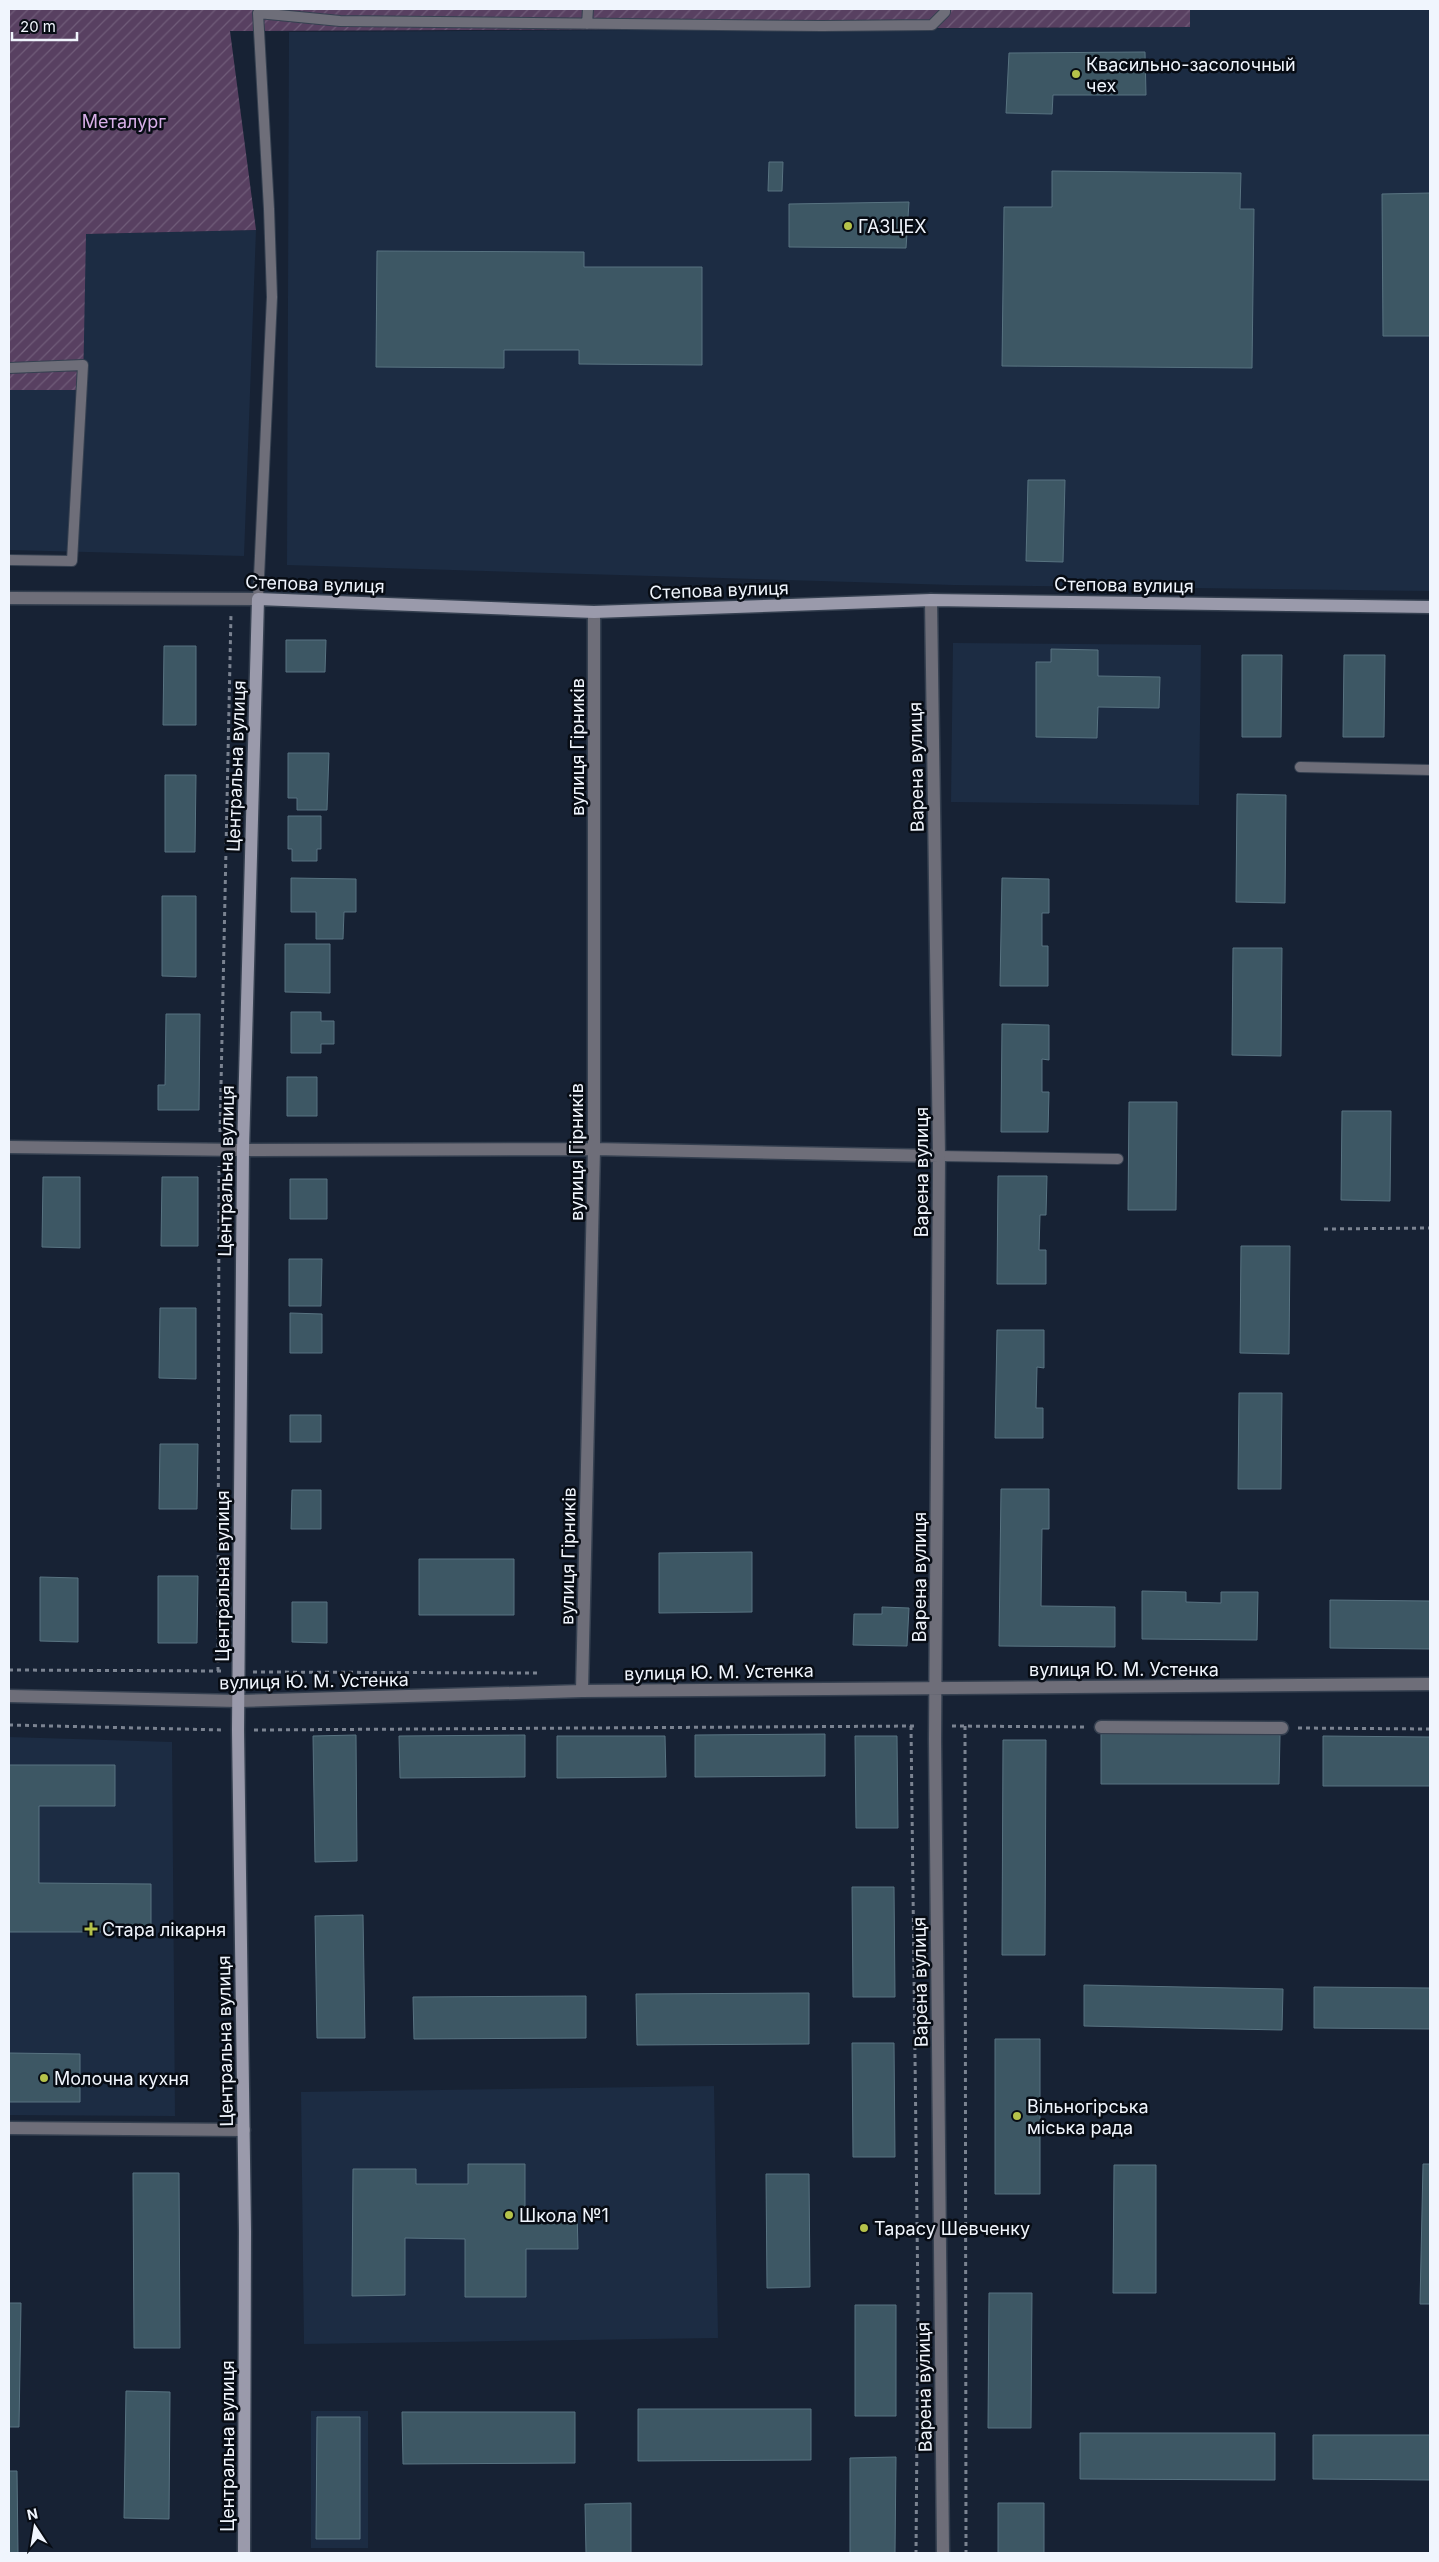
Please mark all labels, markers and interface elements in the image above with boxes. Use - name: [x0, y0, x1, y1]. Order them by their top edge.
- scale bar: [12, 10, 78, 42]
- text: 20 m: [20, 17, 56, 36]
- place label: Квасильно-засолочный чех: [1086, 54, 1296, 96]
- marker: Квасильно-засолочный чех: [1070, 68, 1082, 80]
- park label: Металург: [82, 111, 166, 132]
- place label: ГАЗЦЕХ: [858, 216, 927, 237]
- marker: ГАЗЦЕХ: [842, 220, 854, 232]
- street label: Степова вулиця: [245, 571, 385, 597]
- street label: Степова вулиця: [1054, 573, 1194, 597]
- street label: Степова вулиця: [649, 577, 789, 603]
- street label: вулиця Гірників: [567, 678, 588, 816]
- street label: Центральна вулиця: [223, 680, 249, 852]
- street label: Варена вулиця: [904, 702, 928, 832]
- street label: вулиця Гірників: [566, 1083, 587, 1221]
- street label: Центральна вулиця: [214, 1085, 238, 1257]
- street label: Варена вулиця: [911, 1107, 932, 1237]
- street label: вулиця Гірників: [556, 1487, 580, 1625]
- street label: Центральна вулиця: [212, 1490, 233, 1662]
- street label: Варена вулиця: [909, 1512, 930, 1642]
- street label: вулиця Ю. М. Устенка: [1029, 1659, 1219, 1680]
- street label: вулиця Ю. М. Устенка: [624, 1660, 814, 1684]
- street label: вулиця Ю. М. Устенка: [219, 1669, 409, 1693]
- street label: Варена вулиця: [908, 1917, 932, 2047]
- place label: Стара лікарня: [102, 1919, 226, 1940]
- marker: Стара лікарня: [84, 1922, 98, 1936]
- street label: Центральна вулиця: [213, 1955, 237, 2127]
- place label: Молочна кухня: [54, 2068, 189, 2089]
- marker: Молочна кухня: [38, 2072, 50, 2084]
- place label: Вільногірська міська рада: [1027, 2096, 1149, 2138]
- marker: Вільногірська міська рада: [1011, 2110, 1023, 2122]
- place label: Школа №1: [519, 2205, 609, 2226]
- marker: Школа №1: [503, 2209, 515, 2221]
- place label: Тарасу Шевченку: [874, 2218, 1030, 2239]
- marker: Тарасу Шевченку: [858, 2222, 870, 2234]
- street label: Варена вулиця: [912, 2322, 936, 2452]
- street label: Центральна вулиця: [217, 2360, 238, 2532]
- north arrow: [10, 2502, 60, 2552]
- text: N: [25, 2504, 39, 2523]

